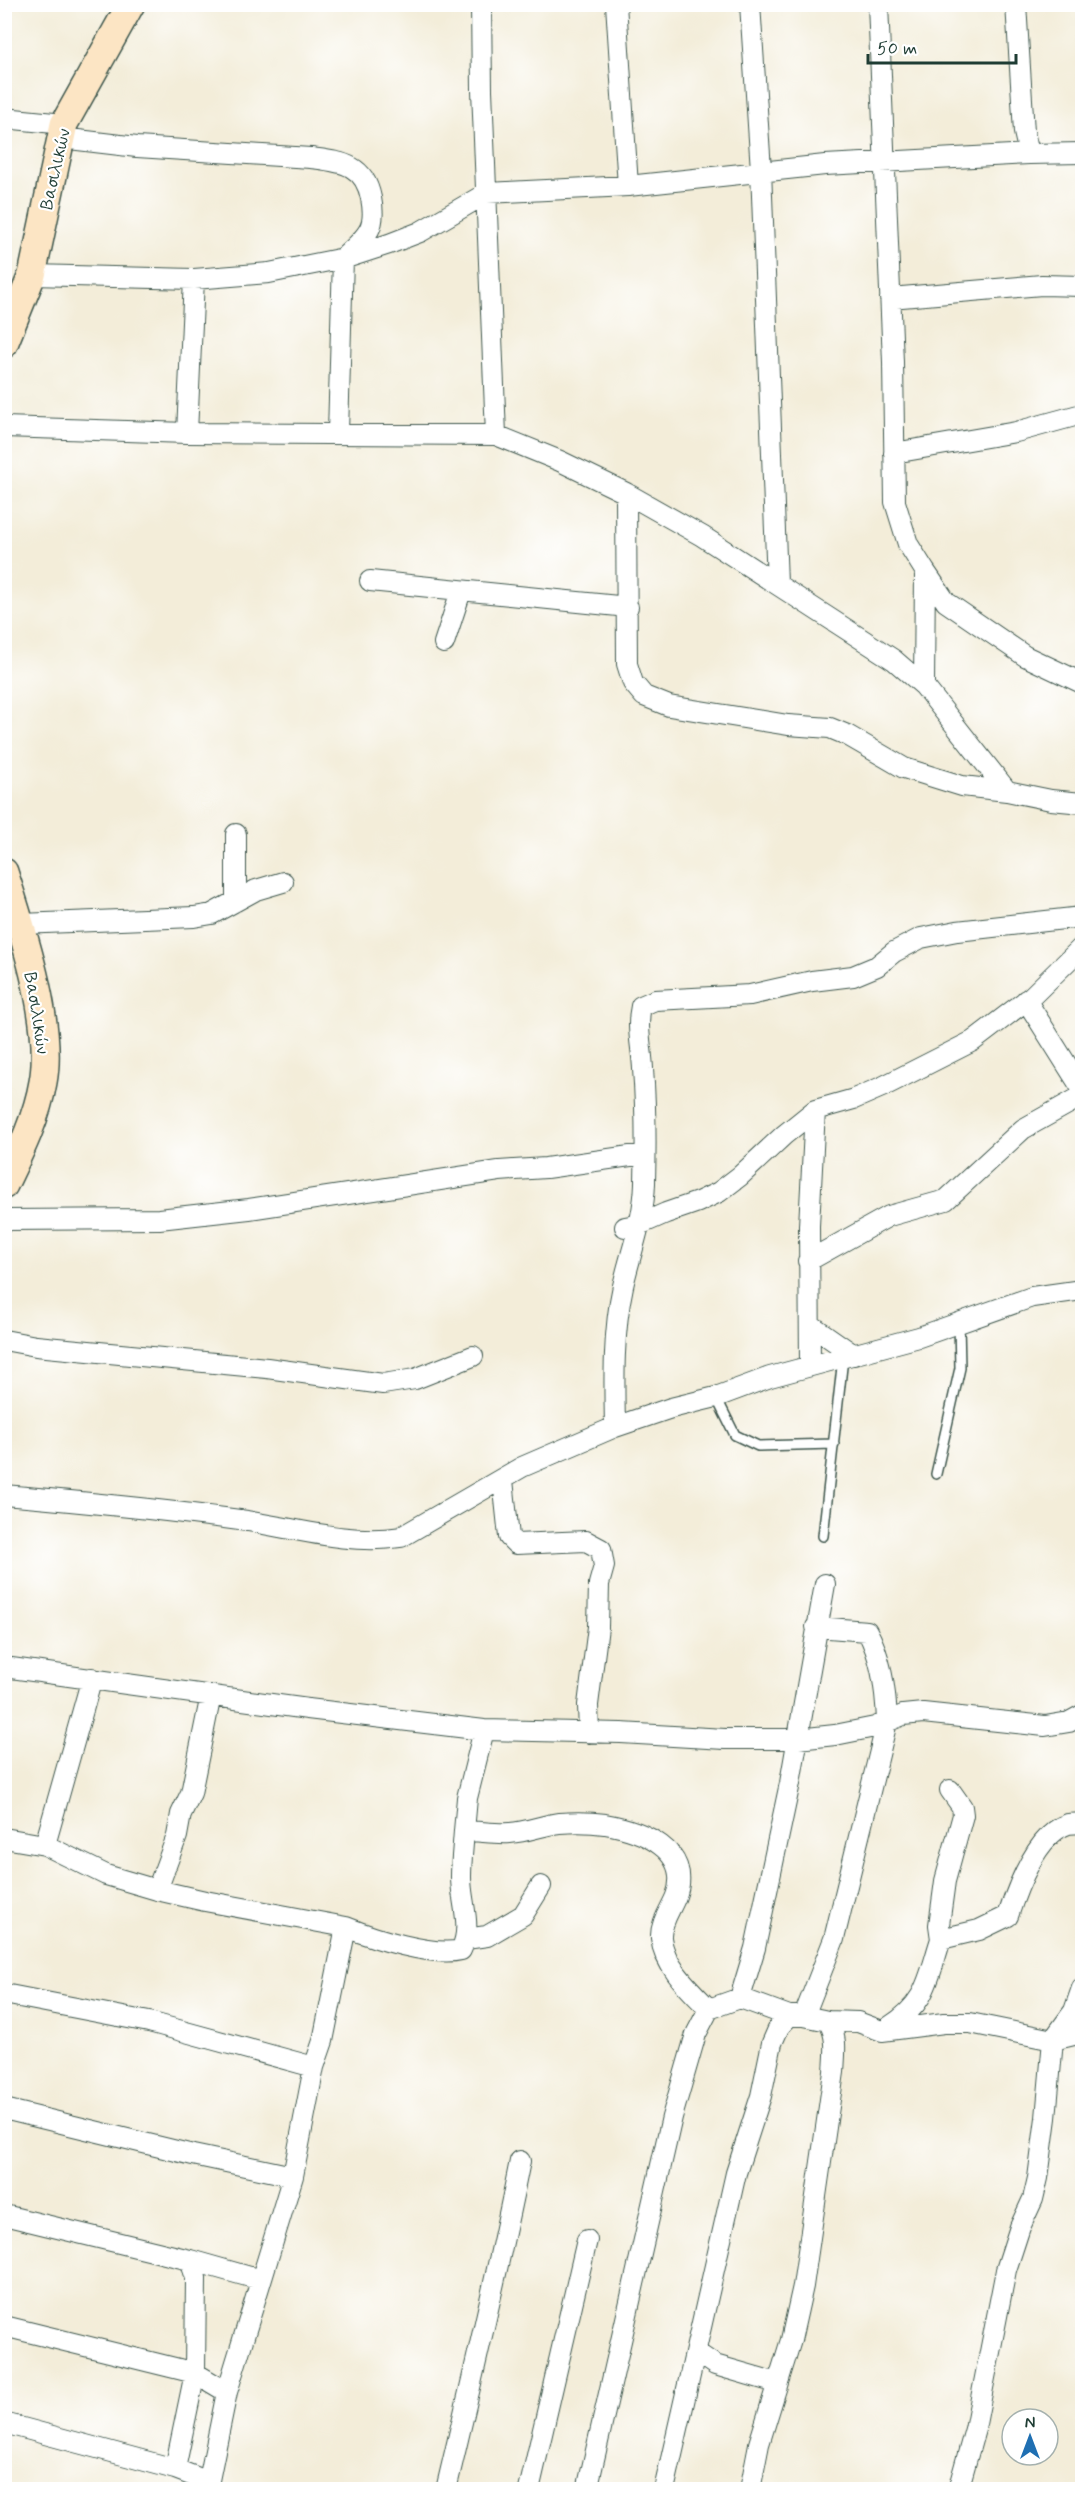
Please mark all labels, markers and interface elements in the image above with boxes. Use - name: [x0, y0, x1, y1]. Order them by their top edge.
- scale bar: [868, 27, 1016, 65]
- text: 50 m: [877, 37, 917, 61]
- street label: Βασιλικών: [35, 126, 77, 212]
- street label: Βασιλικών: [18, 970, 54, 1056]
- north arrow: [1000, 2407, 1060, 2467]
- text: N: [1025, 2413, 1035, 2434]

